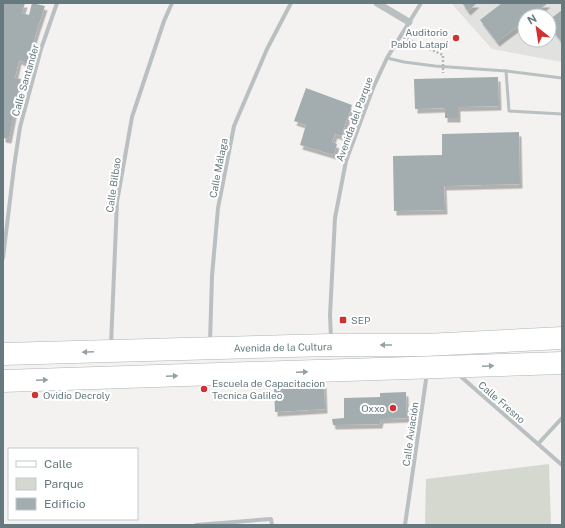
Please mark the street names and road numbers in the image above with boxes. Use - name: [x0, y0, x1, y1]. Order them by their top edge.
- street label: Calle Santander: [9, 42, 41, 117]
- street label: Avenida del Parque: [333, 75, 375, 163]
- street label: Calle Málaga: [206, 137, 230, 199]
- street label: Calle Bilbao: [103, 156, 123, 213]
- street label: Avenida de la Cultura: [234, 340, 332, 354]
- street label: Calle Fresno: [476, 378, 528, 426]
- street label: Calle Aviación: [400, 401, 420, 467]

